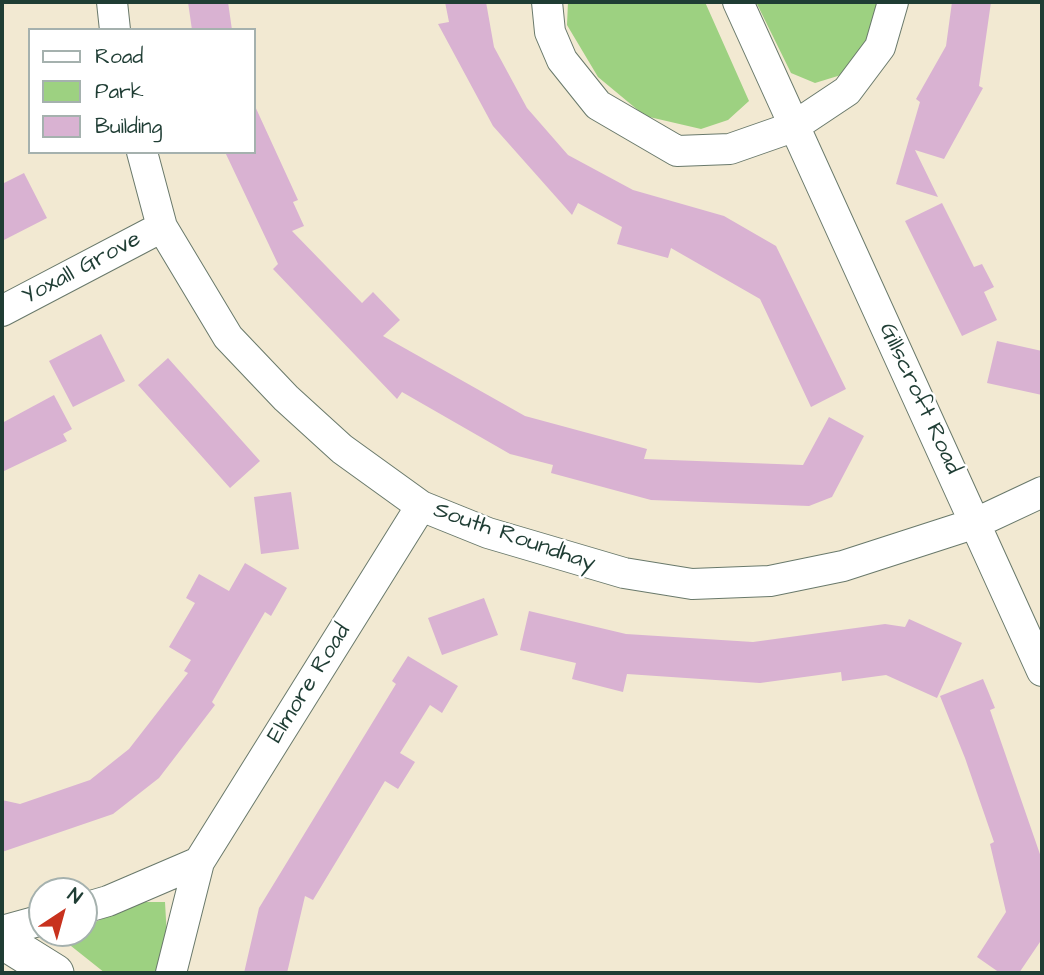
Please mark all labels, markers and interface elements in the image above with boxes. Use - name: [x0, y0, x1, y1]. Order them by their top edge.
- legend: [28, 28, 256, 154]
- text: Road: [95, 42, 143, 71]
- text: Park: [95, 77, 144, 106]
- text: Building: [95, 112, 162, 141]
- street label: Yoxall Grove: [18, 226, 146, 312]
- street label: Gillscroft Road: [872, 319, 966, 479]
- street label: South Roundhay: [429, 497, 599, 579]
- street label: Elmore Road: [262, 619, 358, 749]
- north arrow: [28, 877, 98, 947]
- text: N: [62, 882, 87, 911]

